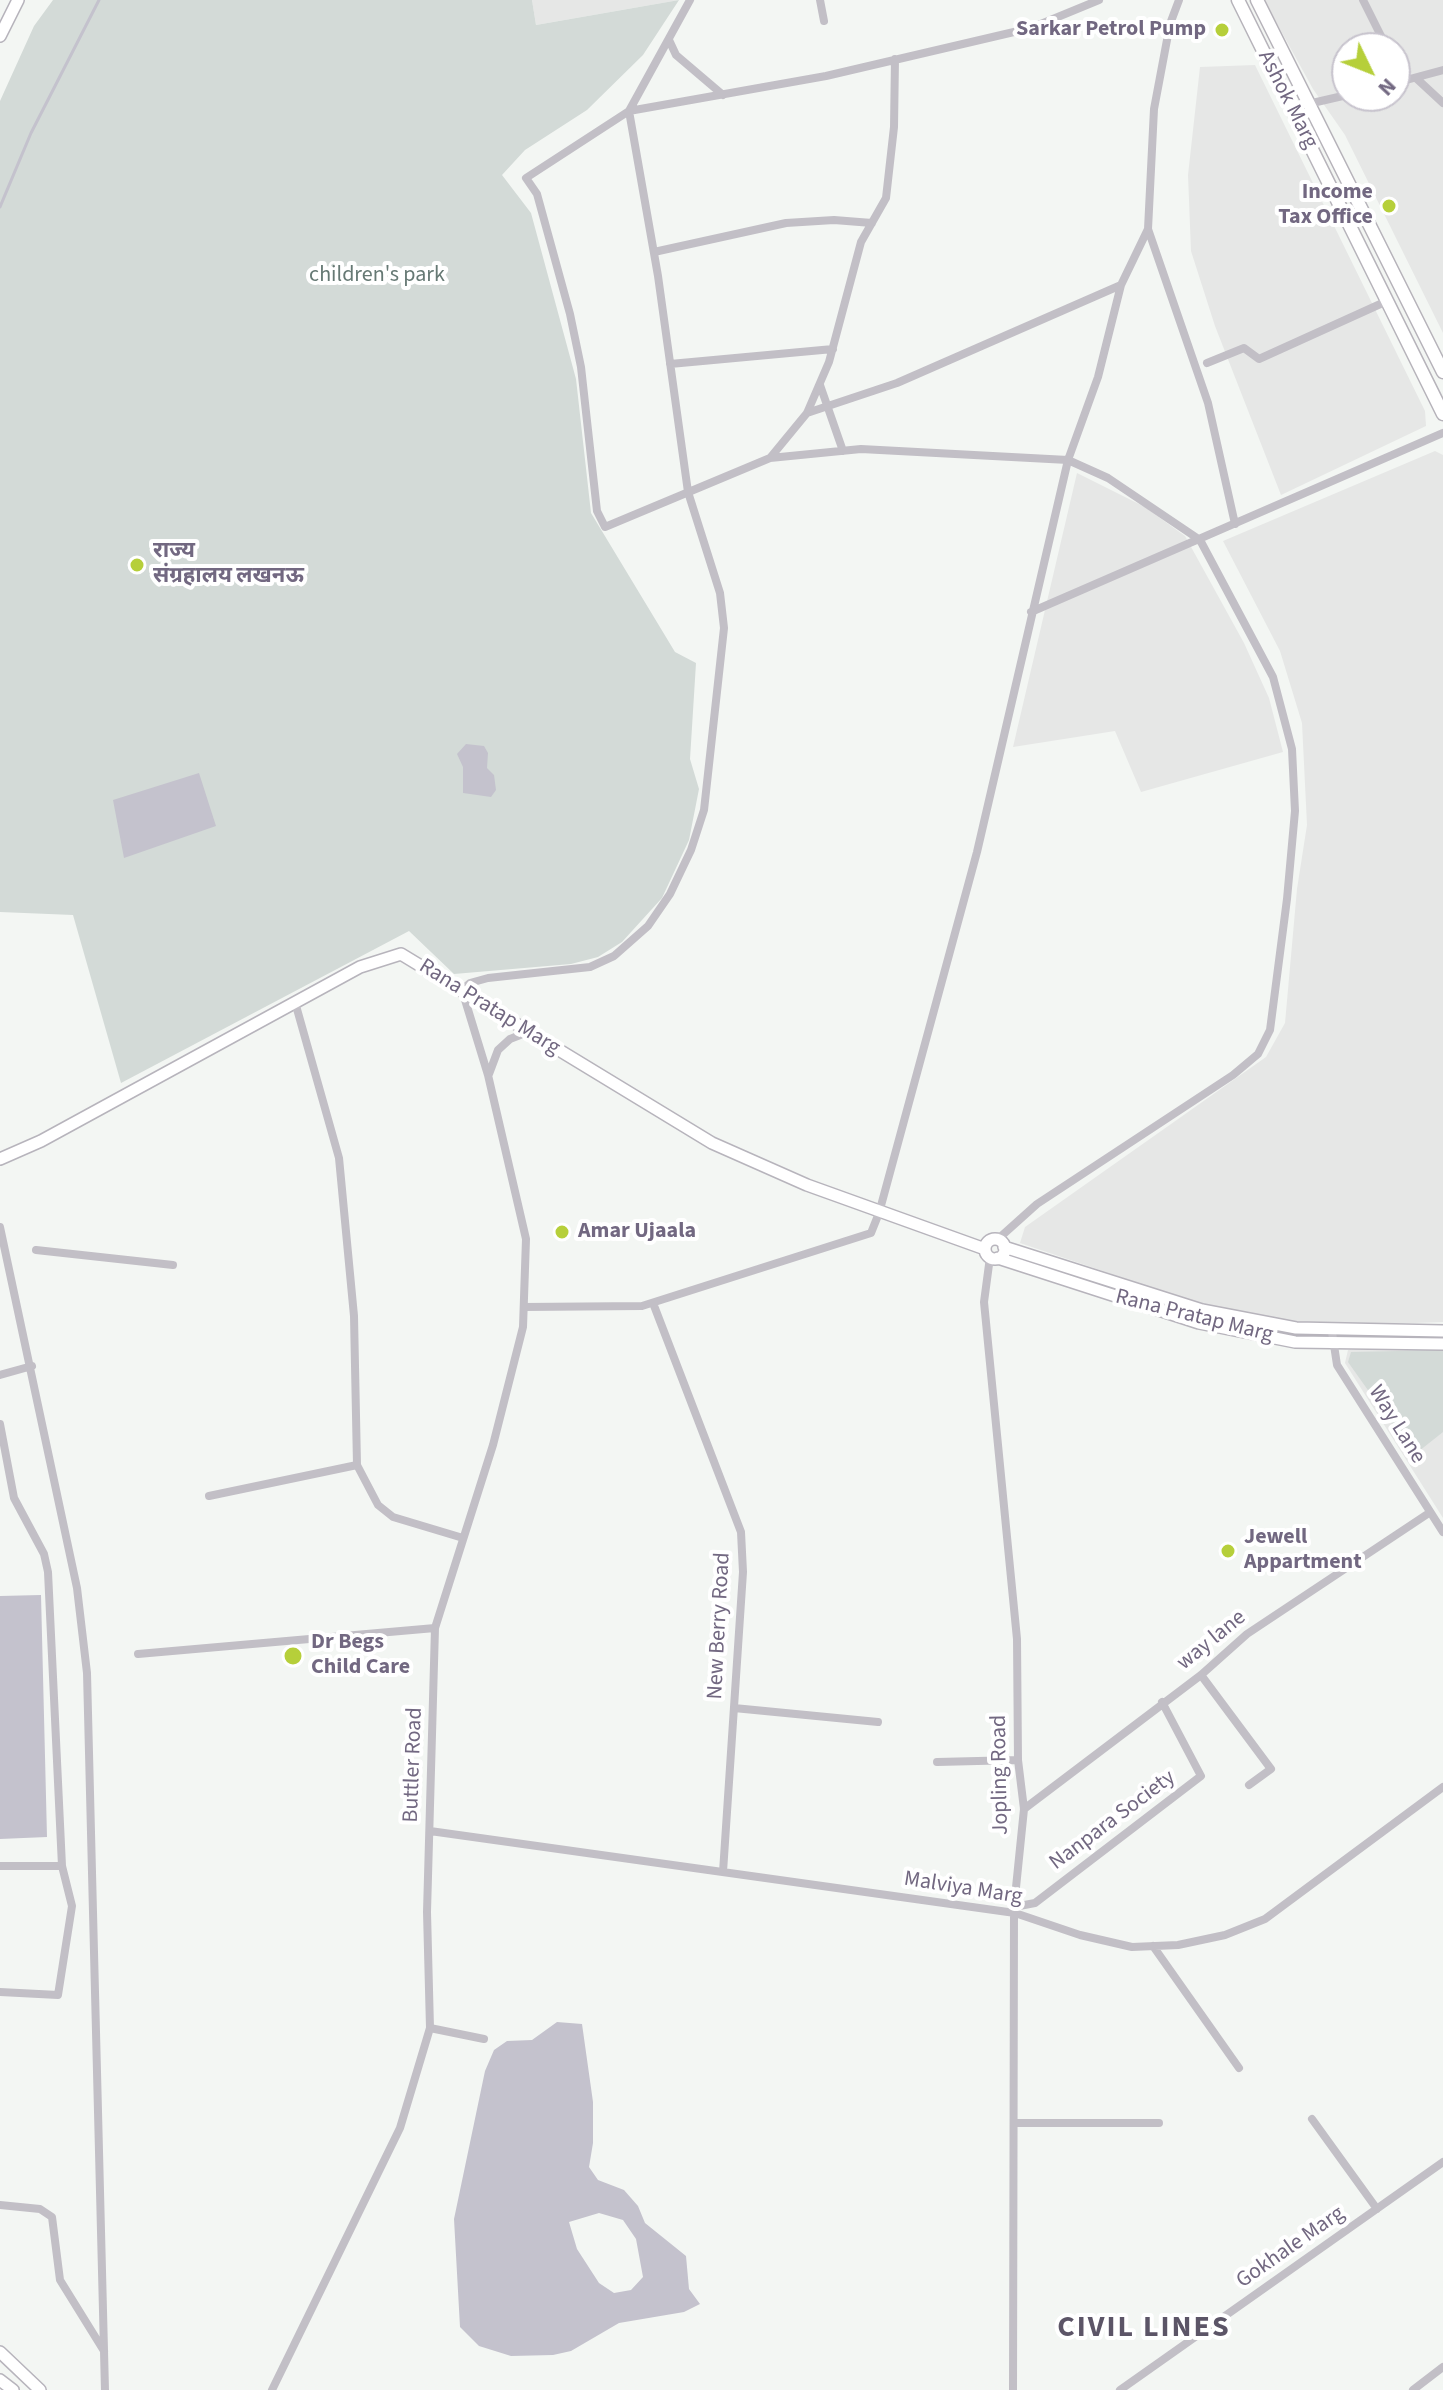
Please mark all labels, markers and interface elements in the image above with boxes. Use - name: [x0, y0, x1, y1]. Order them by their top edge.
- place label: Sarkar Petrol Pump: [1016, 17, 1206, 43]
- marker: Sarkar Petrol Pump: [1213, 21, 1231, 39]
- north arrow: [1331, 32, 1411, 112]
- street label: Ashok Marg: [1251, 47, 1323, 153]
- text: N: [1370, 71, 1404, 103]
- place label: Income Tax Office: [1278, 180, 1373, 232]
- marker: Income Tax Office: [1380, 197, 1398, 215]
- park label: children's park: [309, 263, 445, 289]
- place label: राज्य संग्रहालय लखनऊ: [153, 539, 304, 590]
- marker: राज्य संग्रहालय लखनऊ: [128, 556, 146, 574]
- street label: Rana Pratap Marg: [413, 954, 565, 1062]
- place label: Amar Ujaala: [578, 1219, 696, 1245]
- marker: Amar Ujaala: [553, 1223, 571, 1241]
- street label: Rana Pratap Marg: [1112, 1285, 1276, 1349]
- street label: Way Lane: [1362, 1381, 1430, 1469]
- place label: Jewell Appartment: [1244, 1525, 1362, 1576]
- marker: Jewell Appartment: [1219, 1542, 1237, 1560]
- street label: New Berry Road: [703, 1552, 737, 1700]
- street label: way lane: [1172, 1605, 1252, 1677]
- place label: Dr Begs Child Care: [311, 1630, 410, 1682]
- marker: Dr Begs Child Care: [282, 1645, 304, 1667]
- street label: Buttler Road: [399, 1707, 429, 1823]
- street label: Jopling Road: [987, 1715, 1015, 1835]
- street label: Nanpara Society: [1045, 1765, 1181, 1877]
- street label: Malviya Marg: [902, 1867, 1024, 1911]
- street label: Gokhale Marg: [1232, 2201, 1350, 2295]
- district label: CIVIL LINES: [1057, 2311, 1231, 2347]

